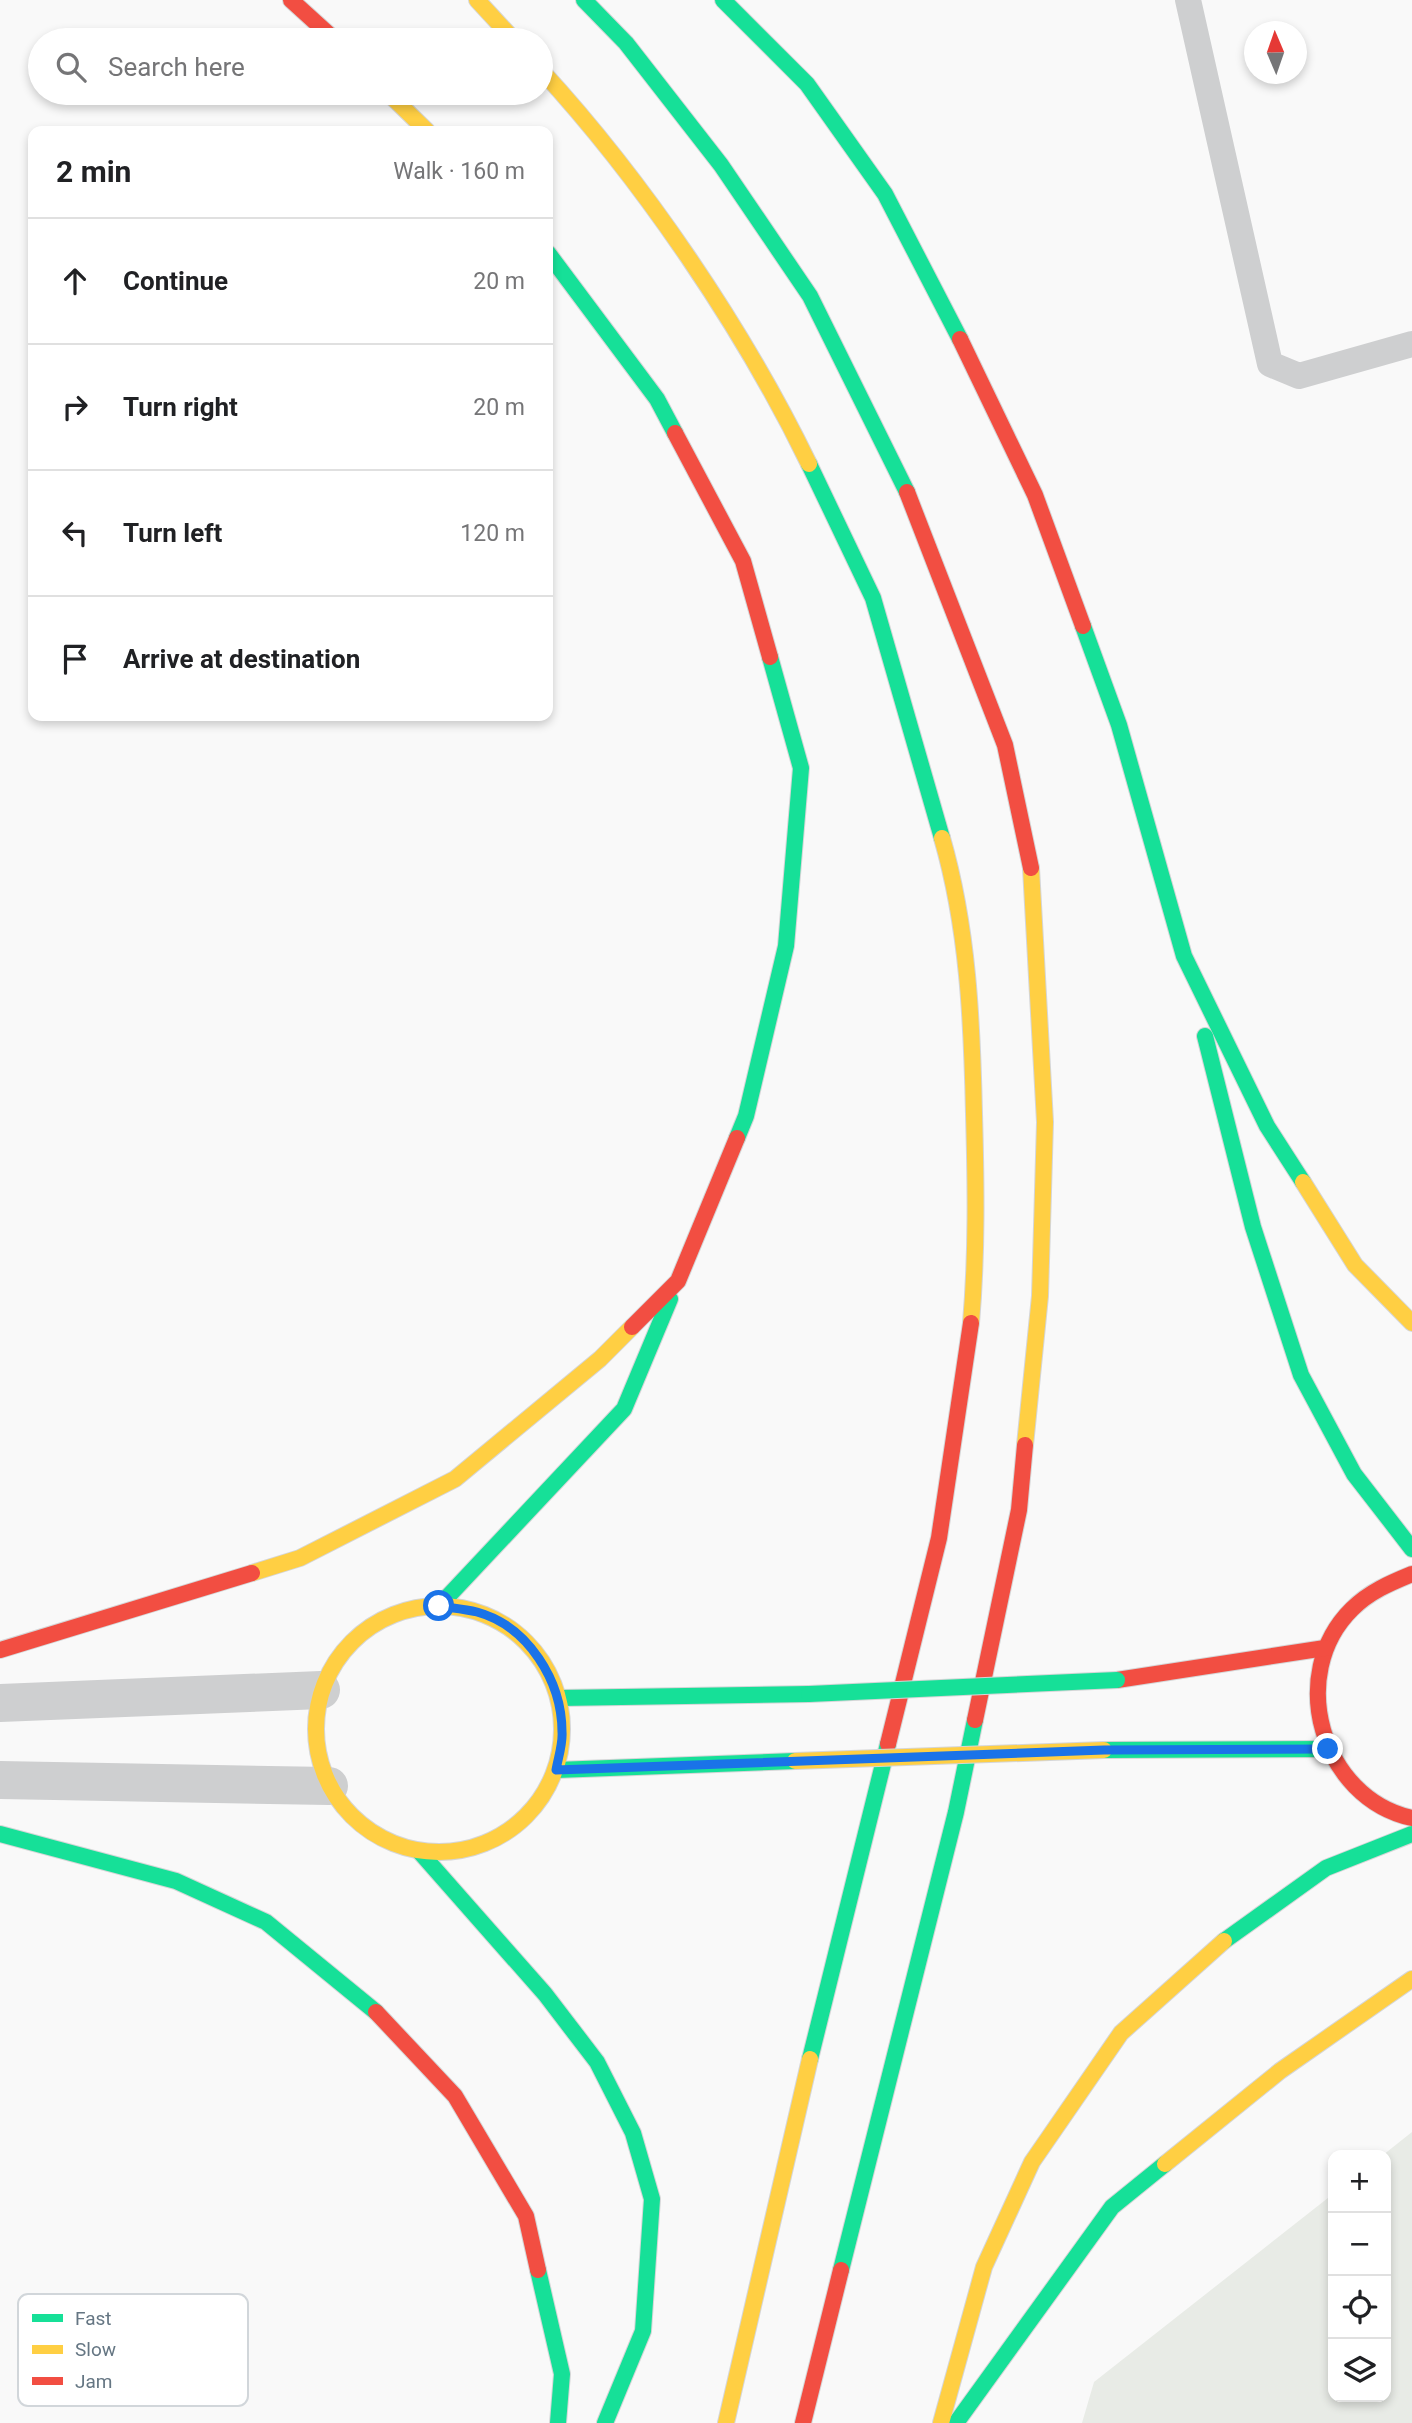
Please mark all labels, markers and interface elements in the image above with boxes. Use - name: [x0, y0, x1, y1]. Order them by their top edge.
- north arrow: [1244, 21, 1307, 84]
- search box: [28, 28, 553, 105]
- icon: search: [52, 48, 90, 86]
- text: Search here: [108, 52, 245, 82]
- text: 2 min: [56, 154, 131, 189]
- text: Walk · 160 m: [393, 158, 525, 185]
- icon: ahead: [56, 262, 94, 300]
- text: Continue: [123, 266, 228, 296]
- text: 20 m: [473, 268, 525, 295]
- icon: right: [56, 388, 94, 426]
- text: Turn right: [123, 392, 238, 422]
- text: 20 m: [473, 394, 525, 421]
- icon: left: [56, 514, 94, 552]
- text: Turn left: [123, 518, 222, 548]
- text: 120 m: [460, 520, 525, 547]
- icon: arrive: [56, 640, 94, 678]
- text: Arrive at destination: [123, 644, 360, 674]
- route start: [423, 1590, 454, 1621]
- route end: [1312, 1733, 1343, 1764]
- map controls: [1328, 2150, 1391, 2402]
- button: +: [1328, 2150, 1391, 2213]
- button: −: [1328, 2213, 1391, 2276]
- button: locate: [1328, 2276, 1391, 2339]
- legend: [18, 2294, 248, 2406]
- text: Fast: [75, 2307, 112, 2330]
- text: Slow: [75, 2338, 116, 2361]
- button: layers: [1328, 2339, 1391, 2402]
- text: Jam: [75, 2370, 112, 2393]

